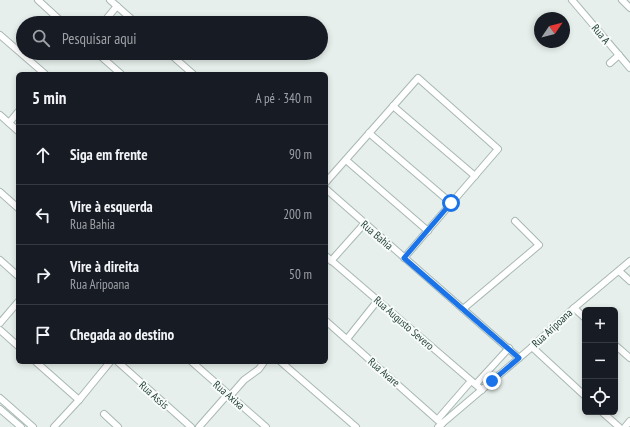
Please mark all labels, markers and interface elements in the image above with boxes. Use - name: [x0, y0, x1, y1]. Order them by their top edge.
- north arrow: [534, 12, 570, 48]
- search box: [16, 16, 328, 60]
- street label: Rua A: [589, 21, 614, 47]
- icon: search: [30, 27, 52, 49]
- text: Pesquisar aqui: [62, 29, 136, 48]
- text: 5 min: [32, 87, 66, 109]
- text: A pé · 340 m: [255, 90, 312, 107]
- icon: ahead: [32, 144, 54, 166]
- text: Siga em frente: [70, 145, 148, 164]
- text: 90 m: [289, 146, 312, 163]
- route start: [442, 194, 460, 212]
- text: Vire à esquerda: [70, 197, 153, 216]
- icon: left: [32, 204, 54, 226]
- text: 200 m: [283, 206, 312, 223]
- text: Rua Bahia: [70, 216, 115, 233]
- street label: Rua Bahia: [358, 217, 396, 253]
- text: Vire à direita: [70, 257, 139, 276]
- icon: right: [32, 264, 54, 286]
- text: 50 m: [289, 266, 312, 283]
- text: Rua Aripoana: [70, 276, 129, 293]
- street label: Rua Augusto Severo: [371, 293, 437, 353]
- street label: Rua Aripoana: [529, 306, 575, 350]
- map controls: [582, 307, 618, 415]
- button: +: [582, 307, 618, 343]
- icon: arrive: [32, 324, 54, 346]
- text: Chegada ao destino: [70, 325, 174, 344]
- button: −: [582, 343, 618, 379]
- street label: Rua Avare: [365, 354, 403, 390]
- route end: [483, 372, 501, 390]
- street label: Rua Axixa: [210, 377, 248, 413]
- street label: Rua Assis: [136, 378, 172, 412]
- button: locate: [582, 379, 618, 415]

